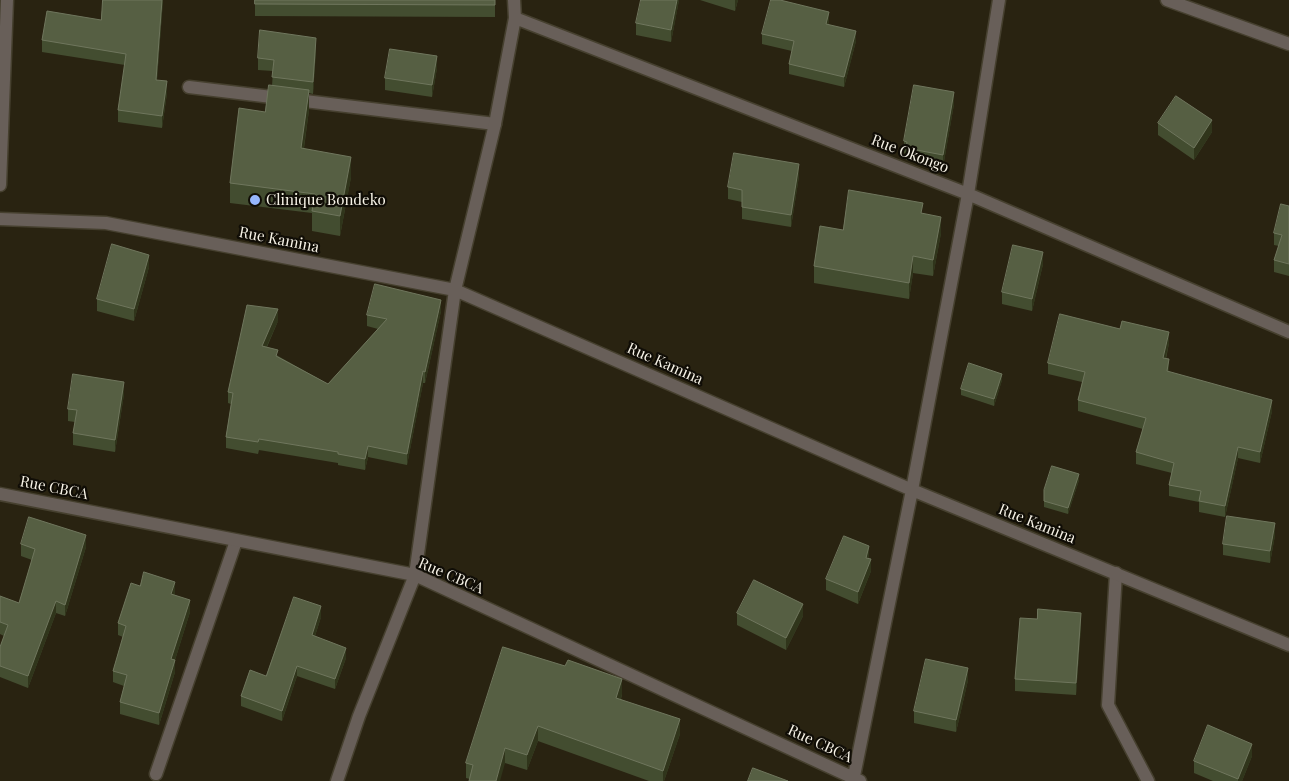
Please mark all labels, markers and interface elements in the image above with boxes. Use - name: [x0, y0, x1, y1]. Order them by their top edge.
- street label: Rue Okongo: [869, 131, 951, 177]
- place label: Clinique Bondeko: [266, 191, 386, 209]
- marker: Clinique Bondeko: [248, 193, 262, 207]
- street label: Rue Kamina: [237, 223, 321, 257]
- street label: Rue Kamina: [624, 339, 706, 389]
- street label: Rue CBCA: [18, 473, 90, 503]
- street label: Rue Kamina: [996, 500, 1078, 548]
- street label: Rue CBCA: [416, 554, 486, 598]
- street label: Rue CBCA: [785, 721, 855, 767]

